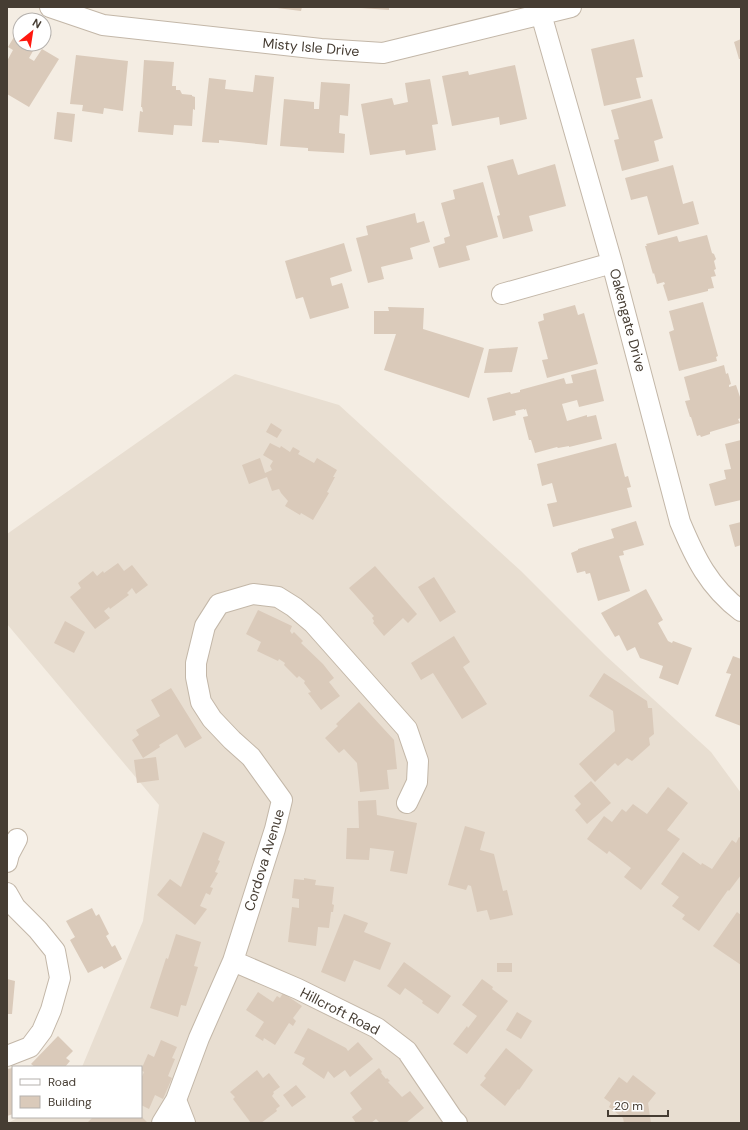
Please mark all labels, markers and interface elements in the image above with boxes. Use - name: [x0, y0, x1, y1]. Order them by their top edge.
- north arrow: [12, 12, 52, 52]
- text: N: [30, 15, 44, 31]
- street label: Misty Isle Drive: [262, 34, 360, 60]
- street label: Oakengate Drive: [606, 266, 650, 374]
- street label: Cordova Avenue: [240, 807, 288, 913]
- street label: Hillcroft Road: [297, 983, 383, 1039]
- legend: [12, 1066, 142, 1118]
- text: Road: [48, 1074, 76, 1090]
- scale bar: [608, 1092, 668, 1118]
- text: Building: [48, 1094, 92, 1110]
- text: 20 m: [614, 1098, 643, 1114]

